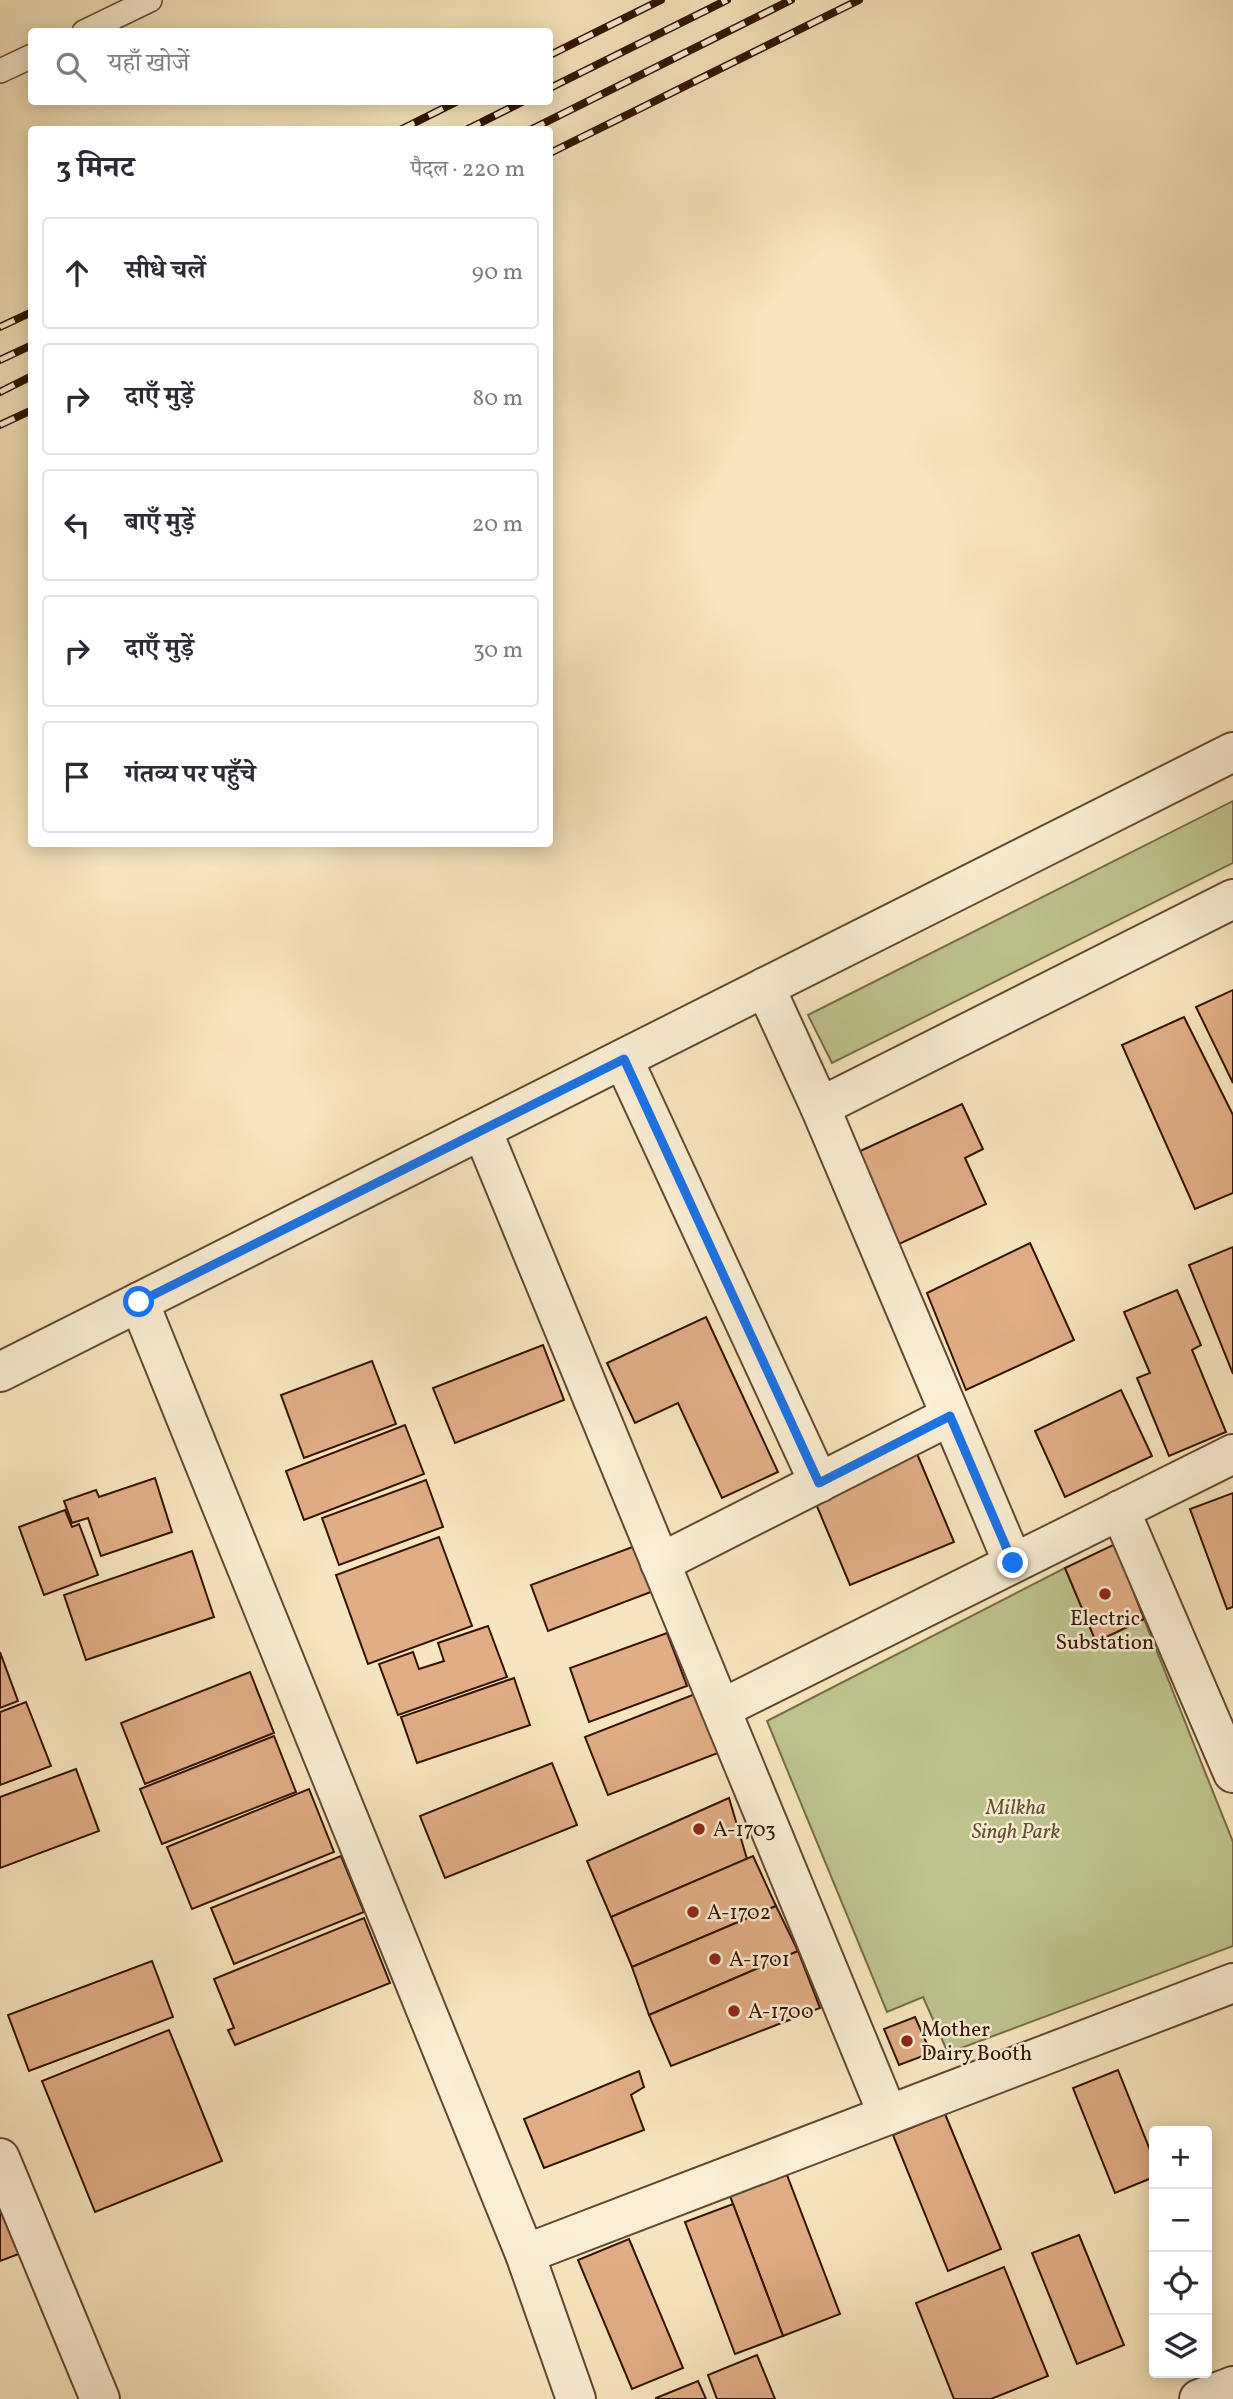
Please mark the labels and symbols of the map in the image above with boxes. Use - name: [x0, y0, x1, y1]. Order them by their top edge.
- route start: [123, 1286, 154, 1317]
- route end: [997, 1547, 1028, 1578]
- marker: Electric Substation: [1097, 1586, 1113, 1602]
- place label: Electric Substation: [1056, 1605, 1154, 1658]
- park label: Milkha Singh Park: [972, 1794, 1061, 1847]
- place label: A-1703: [713, 1816, 776, 1845]
- marker: A-1703: [691, 1821, 707, 1837]
- place label: A-1702: [707, 1899, 771, 1928]
- marker: A-1702: [685, 1904, 701, 1920]
- place label: A-1701: [729, 1946, 790, 1975]
- marker: A-1701: [707, 1951, 723, 1967]
- place label: A-1700: [748, 1998, 814, 2027]
- marker: A-1700: [726, 2003, 742, 2019]
- place label: Mother Dairy Booth: [921, 2016, 1032, 2069]
- marker: Mother Dairy Booth: [899, 2033, 915, 2049]

